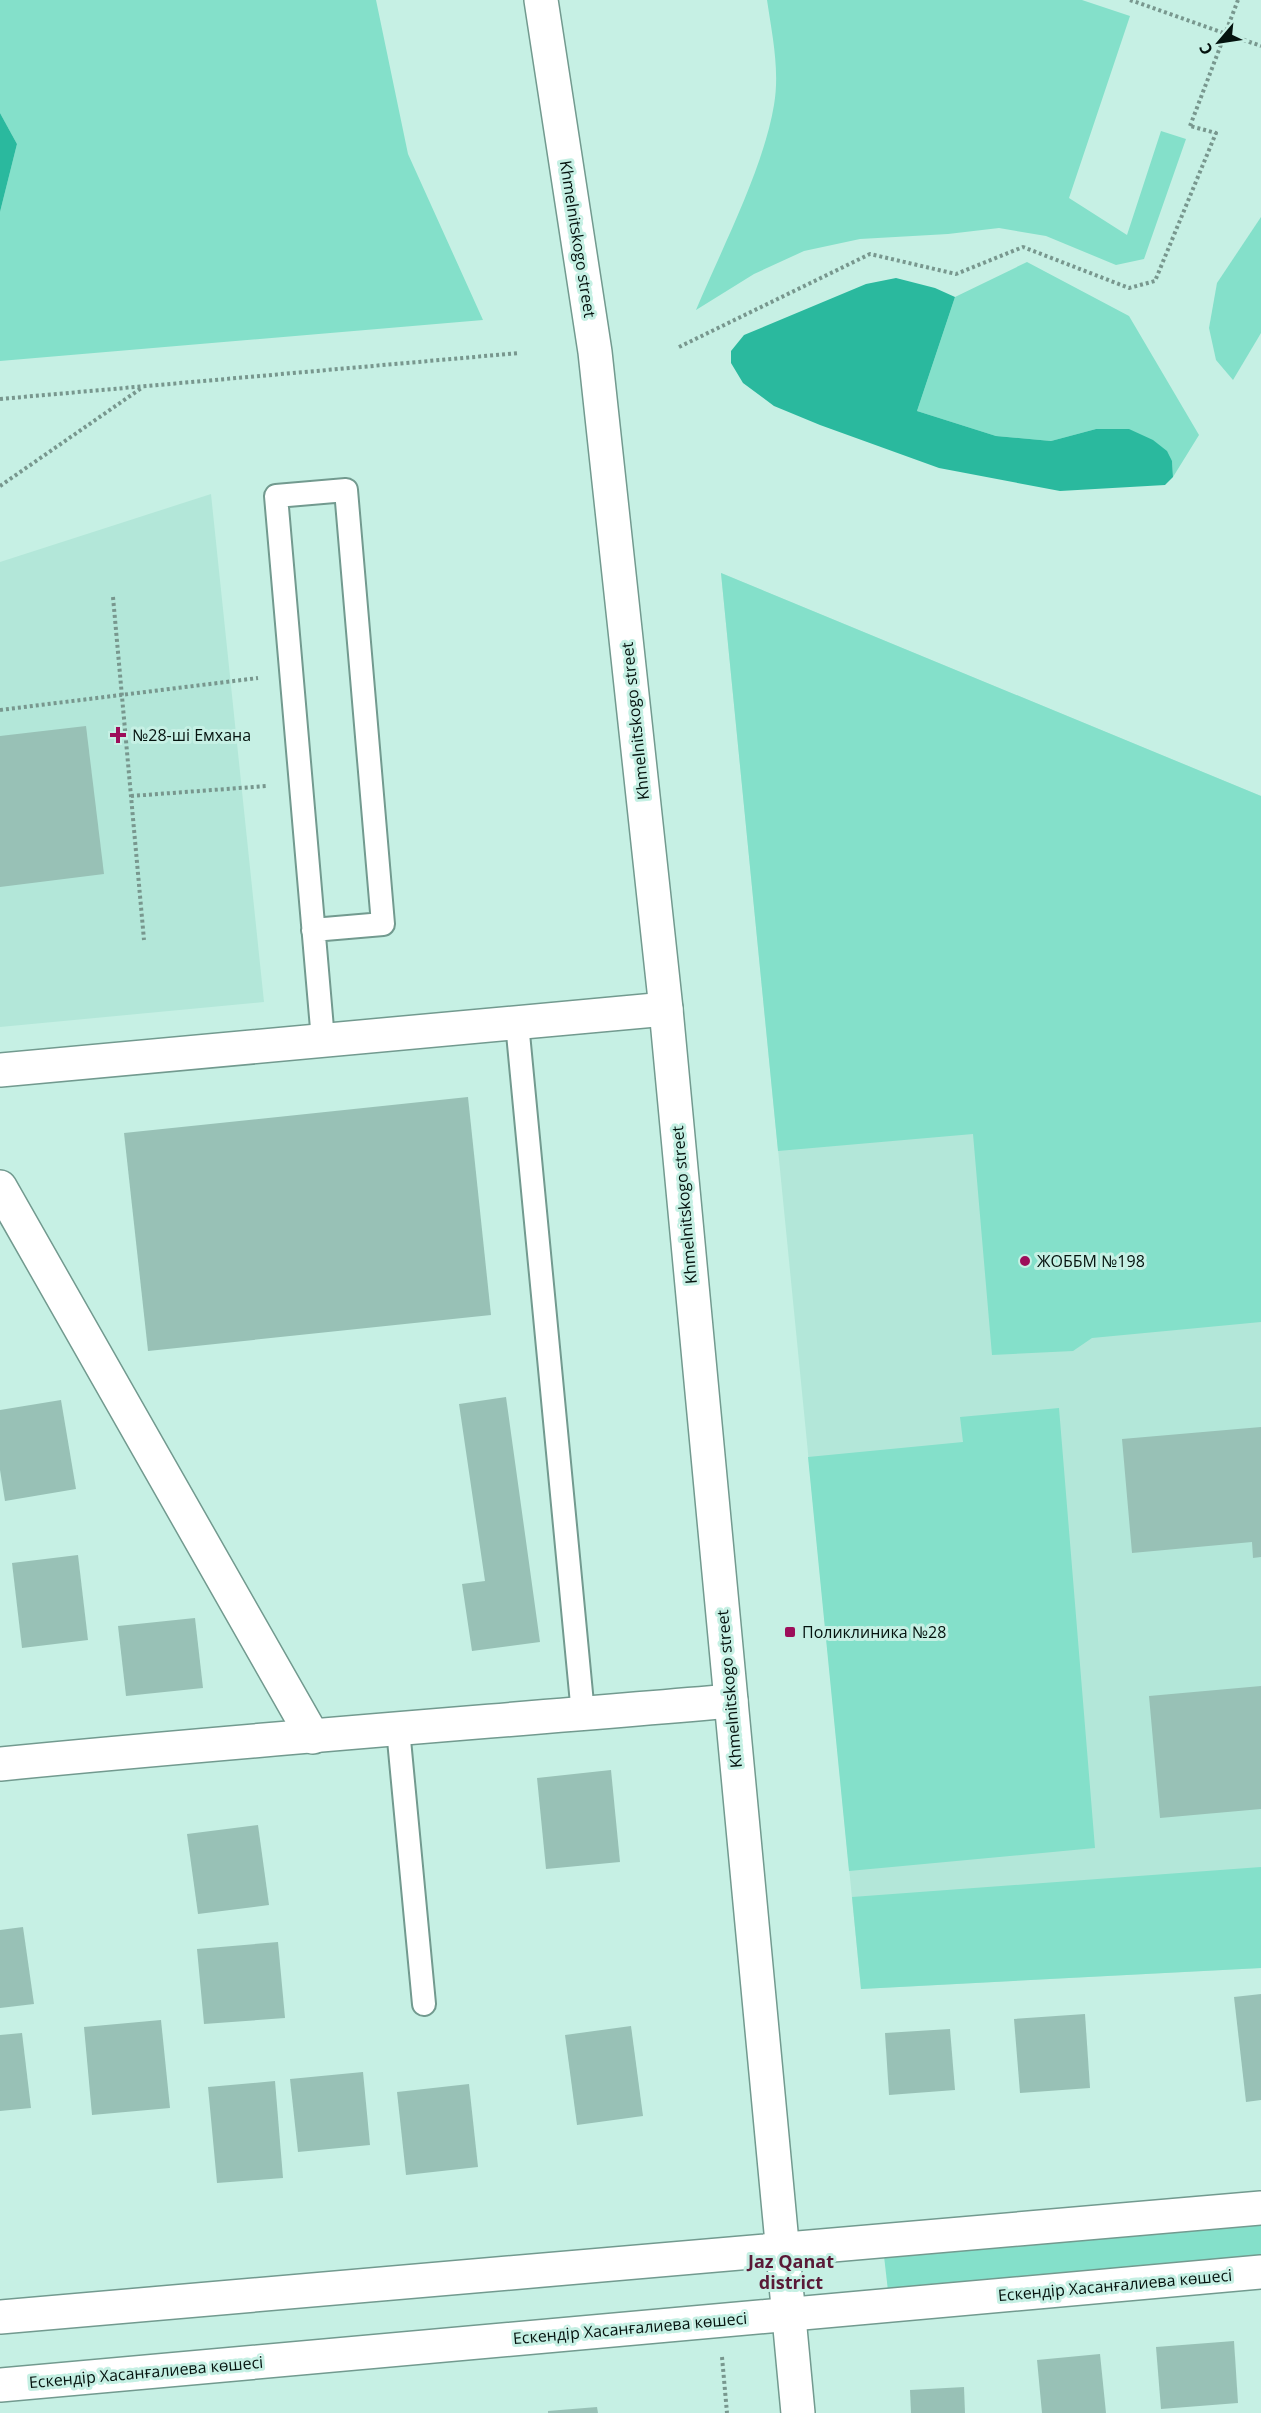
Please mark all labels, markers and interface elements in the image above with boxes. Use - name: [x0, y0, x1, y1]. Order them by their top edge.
- north arrow: [1189, 12, 1249, 72]
- text: С: [1194, 39, 1218, 59]
- street label: Khmelnitskogo street: [555, 159, 601, 319]
- street label: Khmelnitskogo street: [616, 641, 654, 801]
- place label: №28-ші Емхана: [132, 724, 251, 746]
- marker: №28-ші Емхана: [109, 726, 127, 744]
- street label: Khmelnitskogo street: [666, 1125, 702, 1285]
- place label: ЖОББМ №198: [1037, 1250, 1145, 1272]
- marker: ЖОББМ №198: [1018, 1254, 1032, 1268]
- street label: Khmelnitskogo street: [711, 1609, 747, 1769]
- place label: Поликлиника №28: [802, 1621, 946, 1643]
- marker: Поликлиника №28: [783, 1625, 797, 1639]
- district label: Jaz Qanat district: [746, 2249, 834, 2294]
- street label: Ескендір Хасанғалиева көшесі: [997, 2264, 1233, 2306]
- street label: Ескендір Хасанғалиева көшесі: [512, 2307, 748, 2349]
- street label: Ескендір Хасанғалиева көшесі: [28, 2351, 264, 2393]

